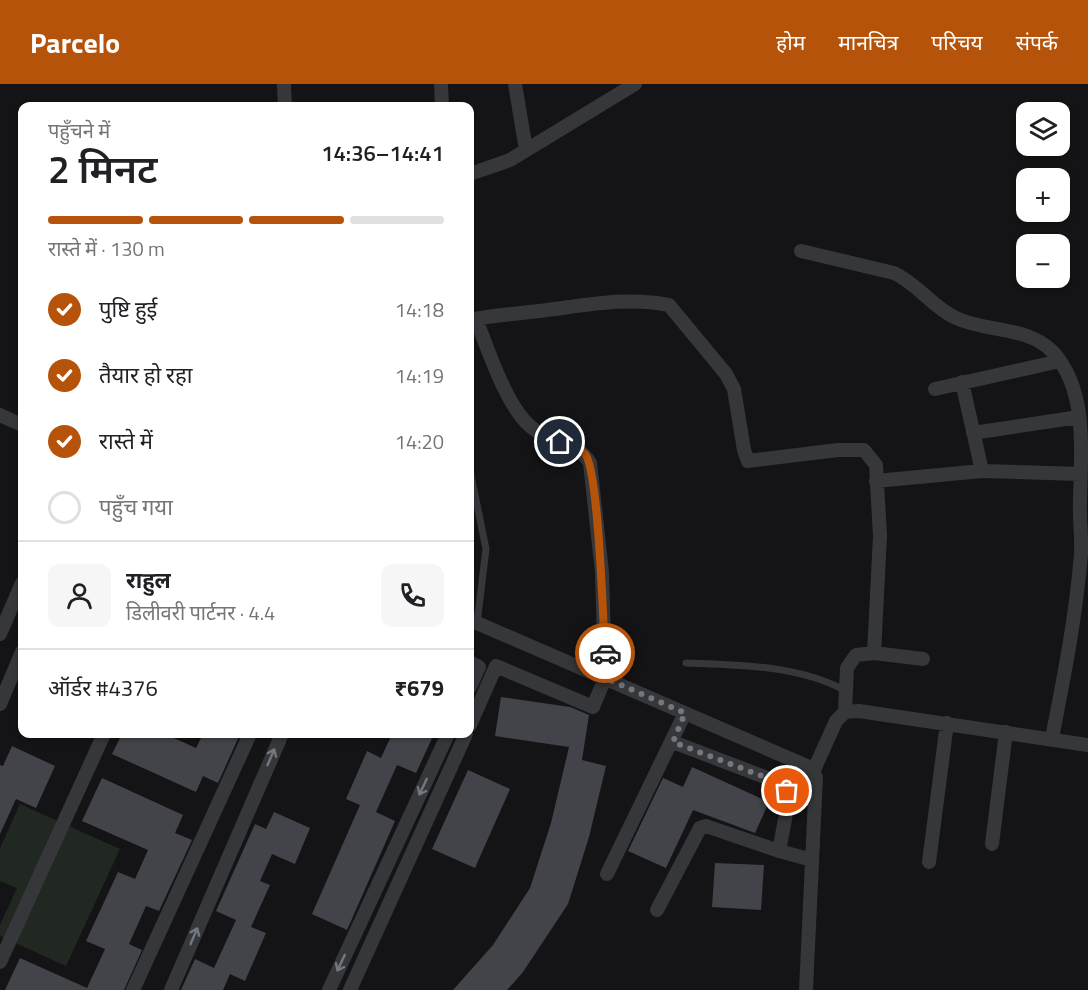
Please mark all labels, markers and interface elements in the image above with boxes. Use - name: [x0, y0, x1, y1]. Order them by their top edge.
- text: Parcelo: [30, 21, 120, 64]
- text: होम: [776, 26, 805, 58]
- text: मानचित्र: [838, 26, 898, 58]
- text: परिचय: [931, 26, 983, 58]
- text: संपर्क: [1016, 26, 1058, 58]
- map controls: [1016, 102, 1070, 288]
- button: layers: [1016, 102, 1070, 156]
- text: पहुँचने में: [48, 115, 110, 146]
- text: 14:36–14:41: [321, 136, 444, 170]
- text: 2 मिनट: [48, 139, 158, 198]
- button: +: [1016, 168, 1070, 222]
- text: रास्ते में · 130 m: [48, 233, 165, 264]
- button: −: [1016, 234, 1070, 288]
- text: पुष्टि हुई: [99, 292, 157, 326]
- icon: check: [48, 293, 81, 326]
- text: 14:18: [395, 294, 444, 325]
- text: तैयार हो रहा: [99, 358, 192, 392]
- icon: check: [48, 359, 81, 392]
- text: 14:19: [395, 360, 444, 391]
- pin: [534, 416, 585, 467]
- text: रास्ते में: [99, 424, 153, 458]
- icon: check: [48, 425, 81, 458]
- icon: home: [543, 425, 576, 458]
- text: 14:20: [395, 426, 444, 457]
- text: पहुँच गया: [99, 490, 173, 524]
- text: राहुल: [126, 563, 171, 597]
- button: person: [48, 564, 111, 627]
- button: phone: [381, 564, 444, 627]
- text: डिलीवरी पार्टनर · 4.4: [126, 597, 275, 628]
- courier: [575, 623, 635, 683]
- icon: car: [589, 637, 622, 670]
- text: ऑर्डर #4376: [48, 671, 158, 705]
- text: ₹679: [394, 671, 444, 705]
- one-way arrow: [266, 749, 278, 767]
- pin: [761, 765, 812, 816]
- icon: bag: [770, 774, 803, 807]
- one-way arrow: [417, 777, 429, 795]
- one-way arrow: [189, 928, 200, 946]
- one-way arrow: [335, 954, 347, 972]

